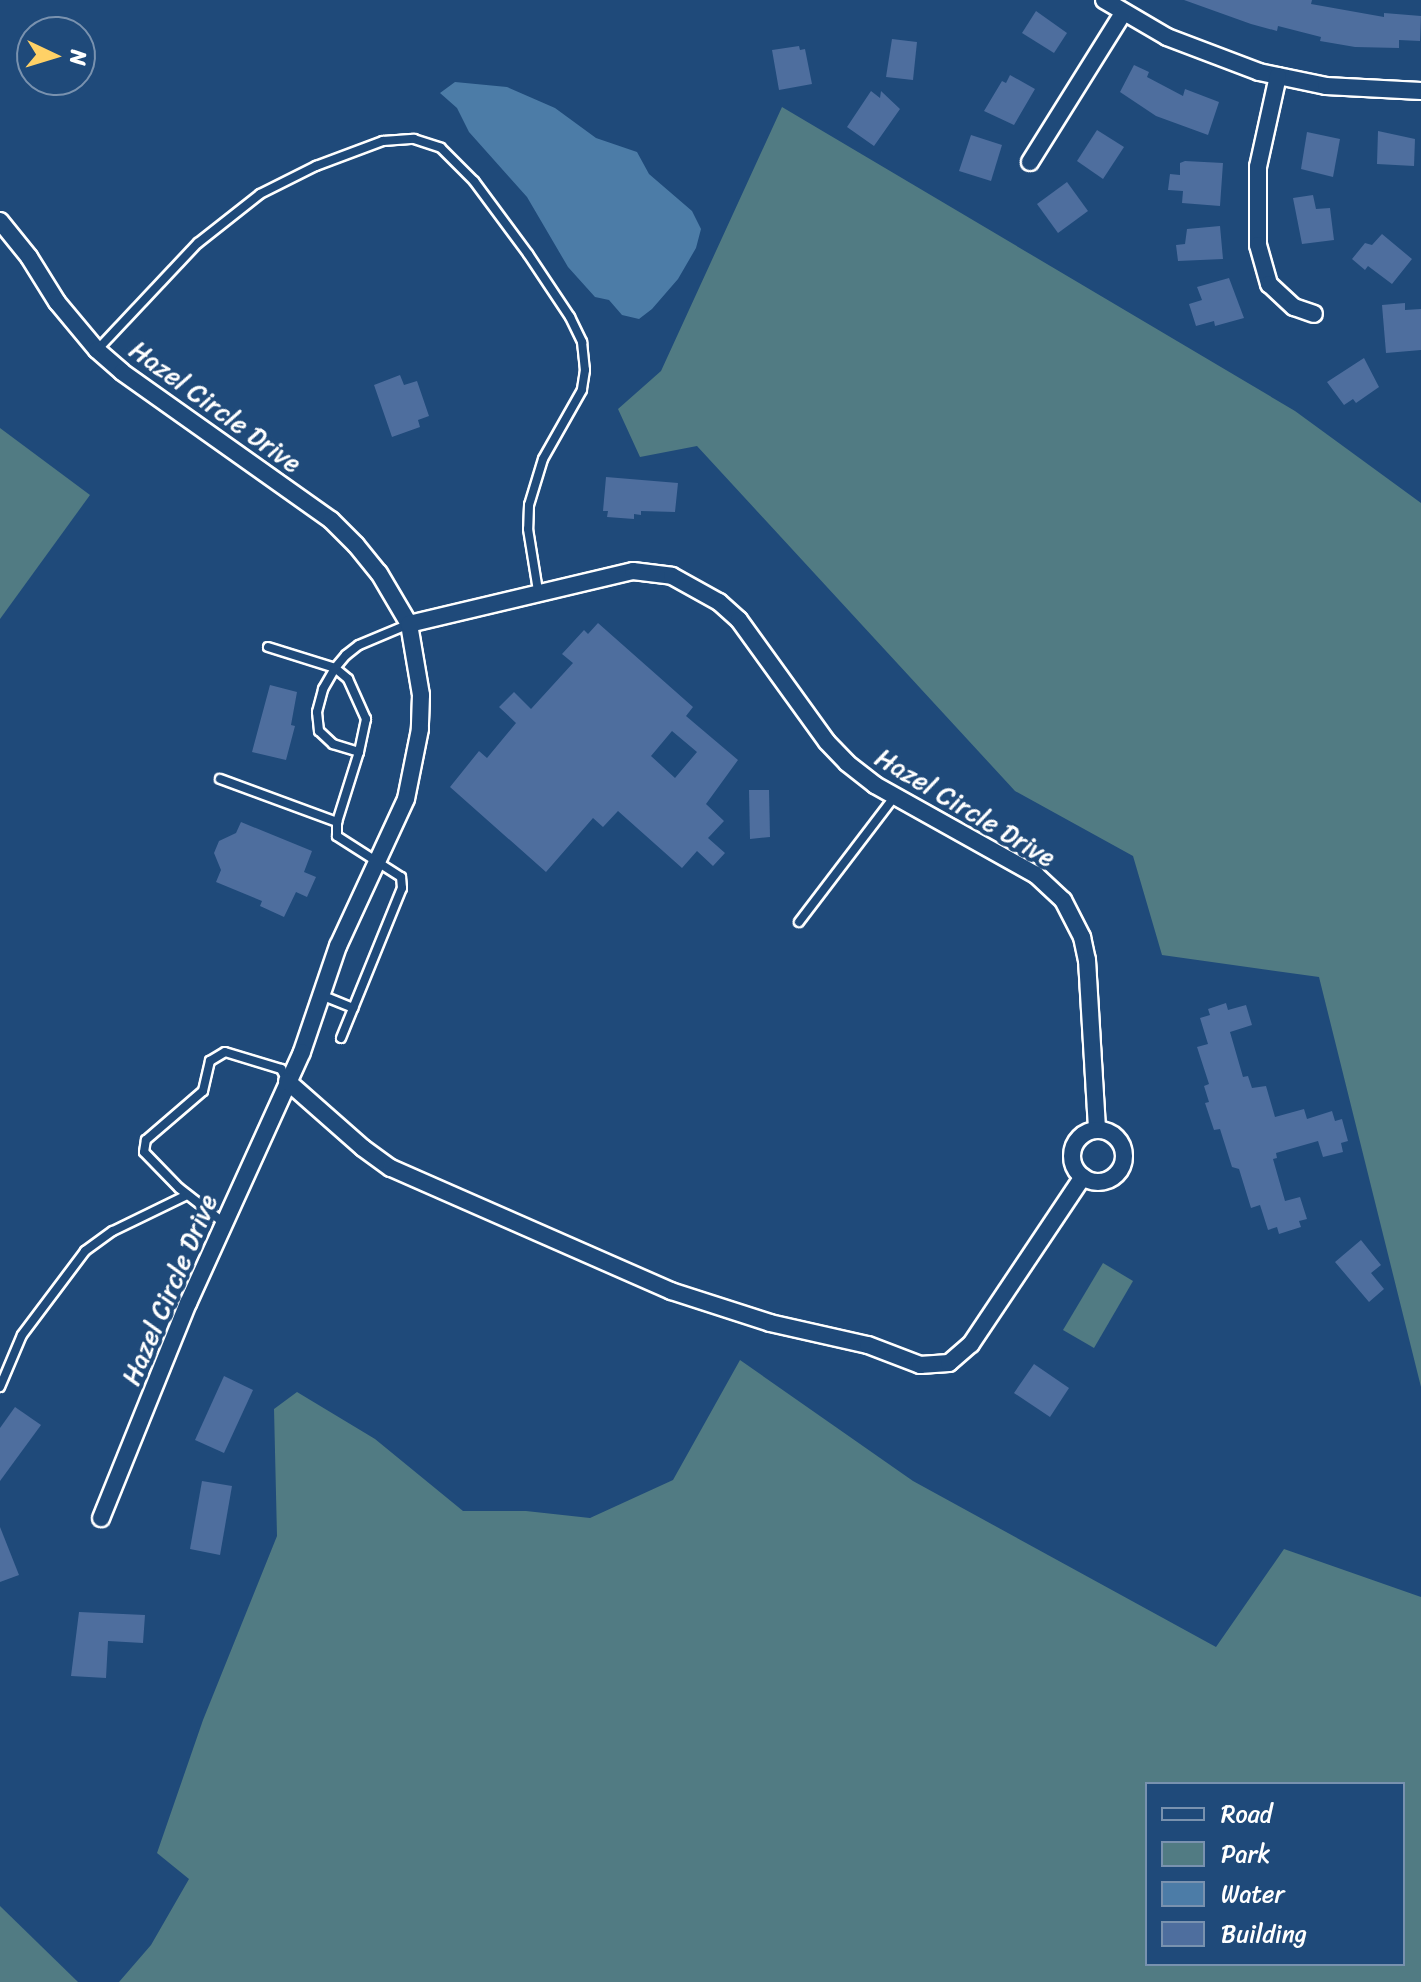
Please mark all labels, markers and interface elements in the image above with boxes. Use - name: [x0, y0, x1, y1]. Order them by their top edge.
- north arrow: [16, 16, 96, 96]
- text: N: [58, 49, 98, 67]
- street label: Hazel Circle Drive: [123, 334, 307, 480]
- street label: Hazel Circle Drive: [869, 742, 1061, 874]
- street label: Hazel Circle Drive: [116, 1190, 224, 1390]
- legend: [1145, 1782, 1405, 1966]
- text: Road: [1221, 1793, 1272, 1835]
- text: Park: [1221, 1833, 1270, 1875]
- text: Water: [1221, 1873, 1284, 1915]
- text: Building: [1221, 1913, 1307, 1955]

